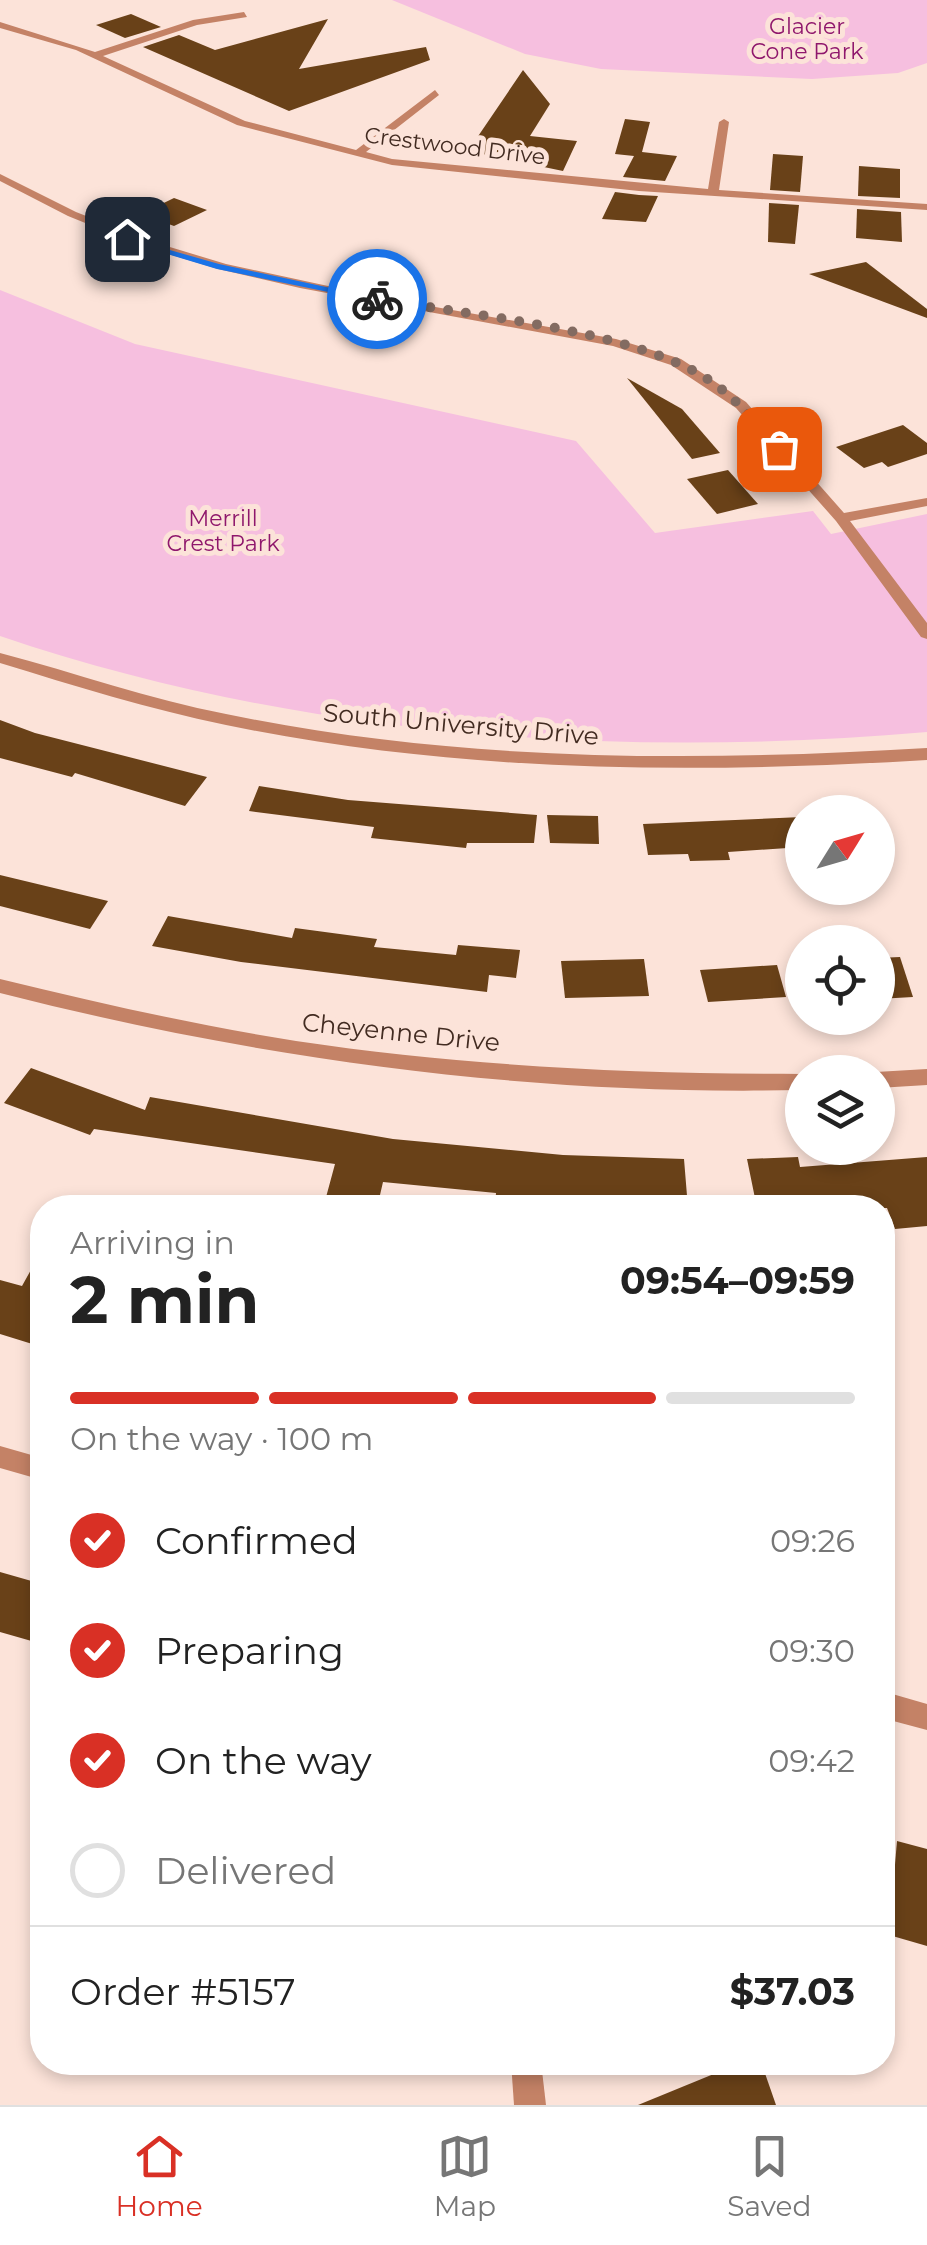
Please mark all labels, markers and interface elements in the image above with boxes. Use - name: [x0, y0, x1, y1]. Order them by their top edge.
- park label: Glacier Cone Park: [750, 13, 864, 65]
- street label: Crestwood Drive: [363, 122, 547, 170]
- pin: [85, 197, 170, 282]
- icon: home: [100, 212, 155, 267]
- courier: [327, 249, 427, 349]
- icon: bike: [350, 272, 405, 327]
- pin: [737, 407, 822, 492]
- icon: bag: [752, 422, 807, 477]
- park label: Merrill Crest Park: [166, 505, 280, 557]
- street label: South University Drive: [322, 697, 600, 751]
- north arrow: [785, 795, 895, 905]
- map controls: [785, 795, 895, 1165]
- button: locate: [785, 925, 895, 1035]
- street label: Cheyenne Drive: [301, 1007, 501, 1057]
- button: layers: [785, 1055, 895, 1165]
- text: Arriving in: [70, 1223, 235, 1262]
- text: 09:54–09:59: [620, 1257, 855, 1304]
- text: 2 min: [70, 1260, 259, 1339]
- text: On the way · 100 m: [70, 1419, 373, 1458]
- icon: check: [70, 1513, 125, 1568]
- text: Confirmed: [155, 1517, 358, 1564]
- text: 09:26: [770, 1521, 855, 1560]
- icon: check: [70, 1623, 125, 1678]
- text: Preparing: [155, 1627, 344, 1674]
- text: 09:30: [768, 1631, 855, 1670]
- icon: check: [70, 1733, 125, 1788]
- text: On the way: [155, 1737, 372, 1784]
- text: 09:42: [768, 1741, 855, 1780]
- text: Delivered: [155, 1847, 336, 1894]
- text: Order #5157: [70, 1968, 296, 2015]
- text: $37.03: [730, 1968, 855, 2015]
- tab: Home: [116, 2129, 203, 2223]
- tab: Map: [434, 2129, 496, 2223]
- tab: Saved: [727, 2129, 811, 2223]

